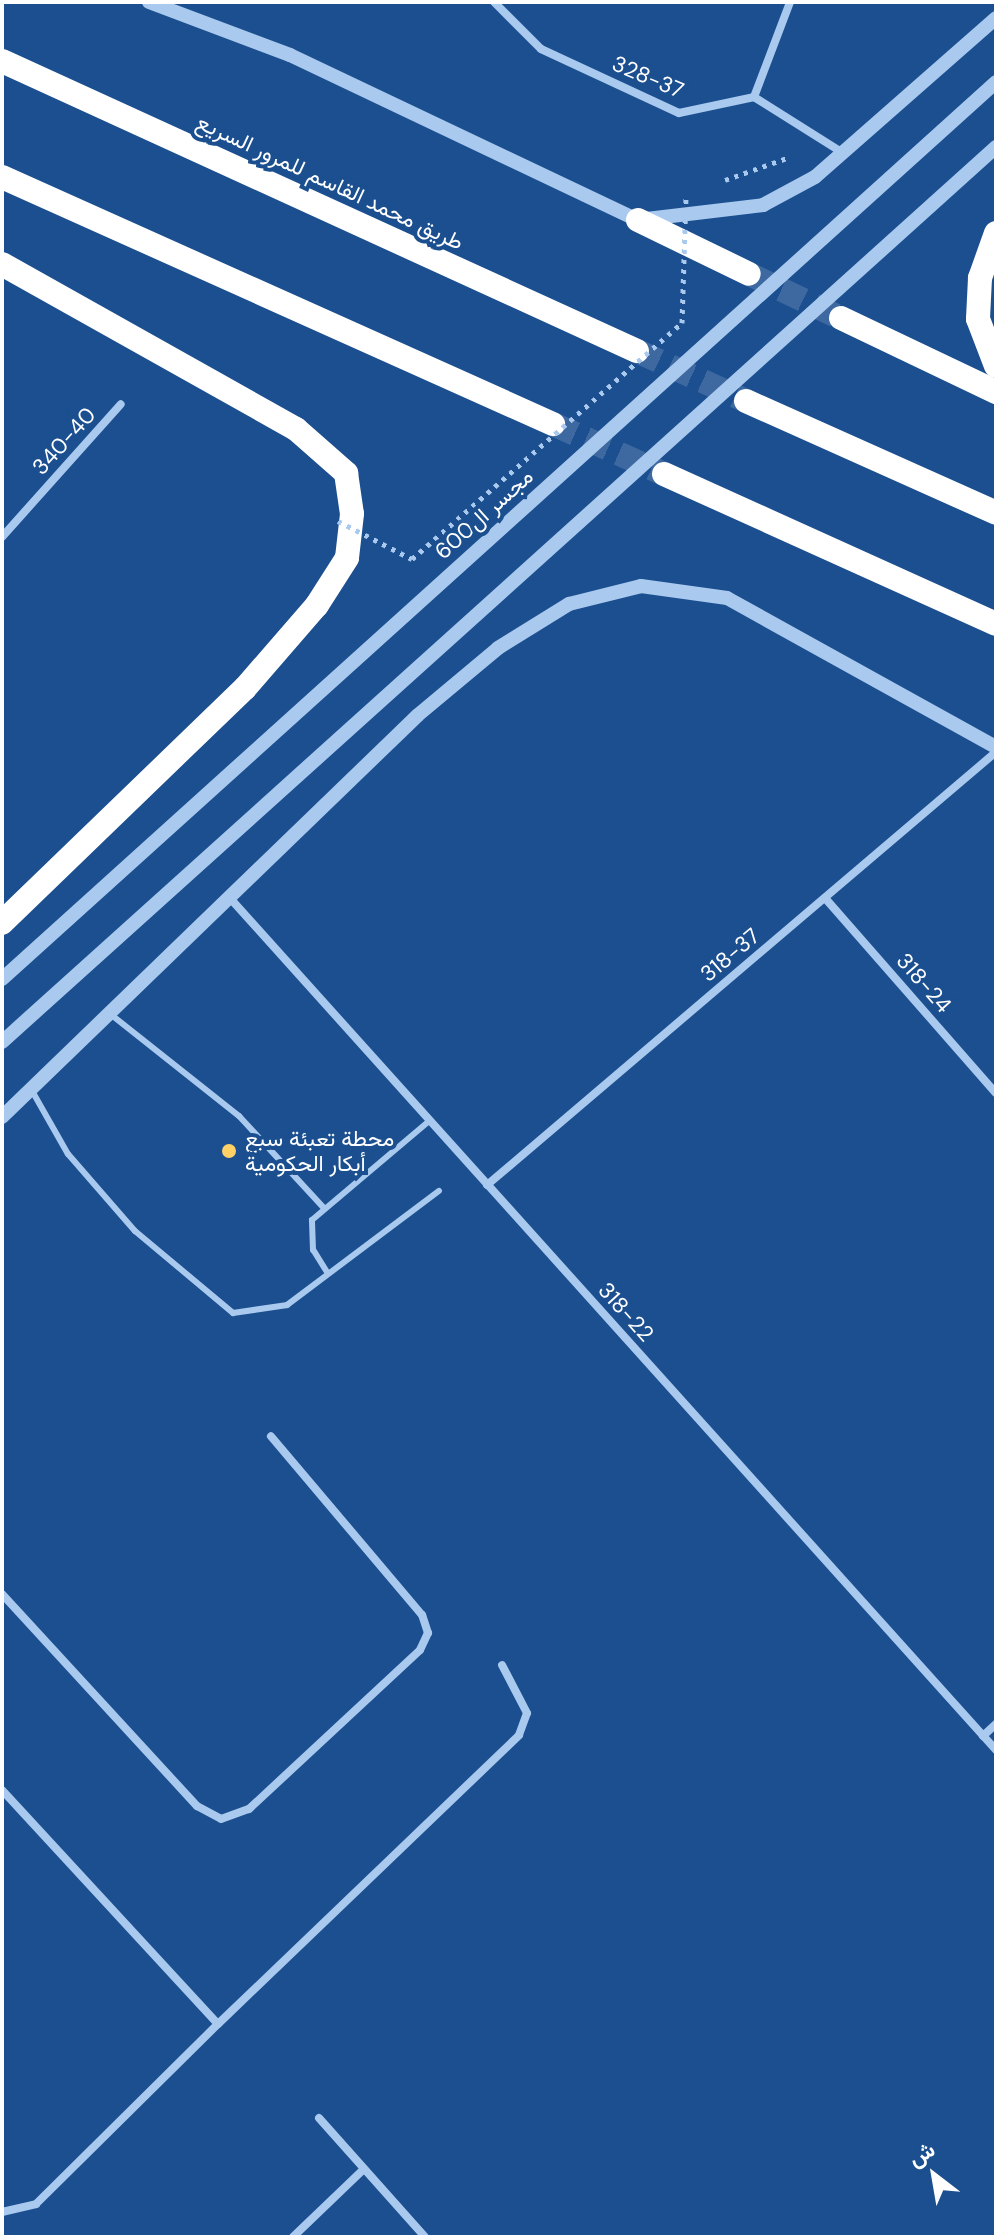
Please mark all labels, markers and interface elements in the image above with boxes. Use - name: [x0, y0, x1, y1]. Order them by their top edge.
- street label: 328-37: [608, 50, 688, 104]
- street label: طريق محمد القاسم للمرور السريع: [192, 108, 468, 256]
- street label: 340-40: [27, 402, 101, 480]
- street label: مجسر ال600: [430, 463, 538, 565]
- street label: 318-37: [695, 923, 765, 987]
- street label: 318-24: [891, 948, 957, 1018]
- place label: محطة تعبئة سبع أبكار الحكومية: [245, 1125, 394, 1176]
- marker: محطة تعبئة سبع أبكار الحكومية: [220, 1142, 238, 1160]
- street label: 318-22: [593, 1277, 659, 1347]
- north arrow: [894, 2135, 974, 2215]
- text: ش: [903, 2135, 940, 2173]

